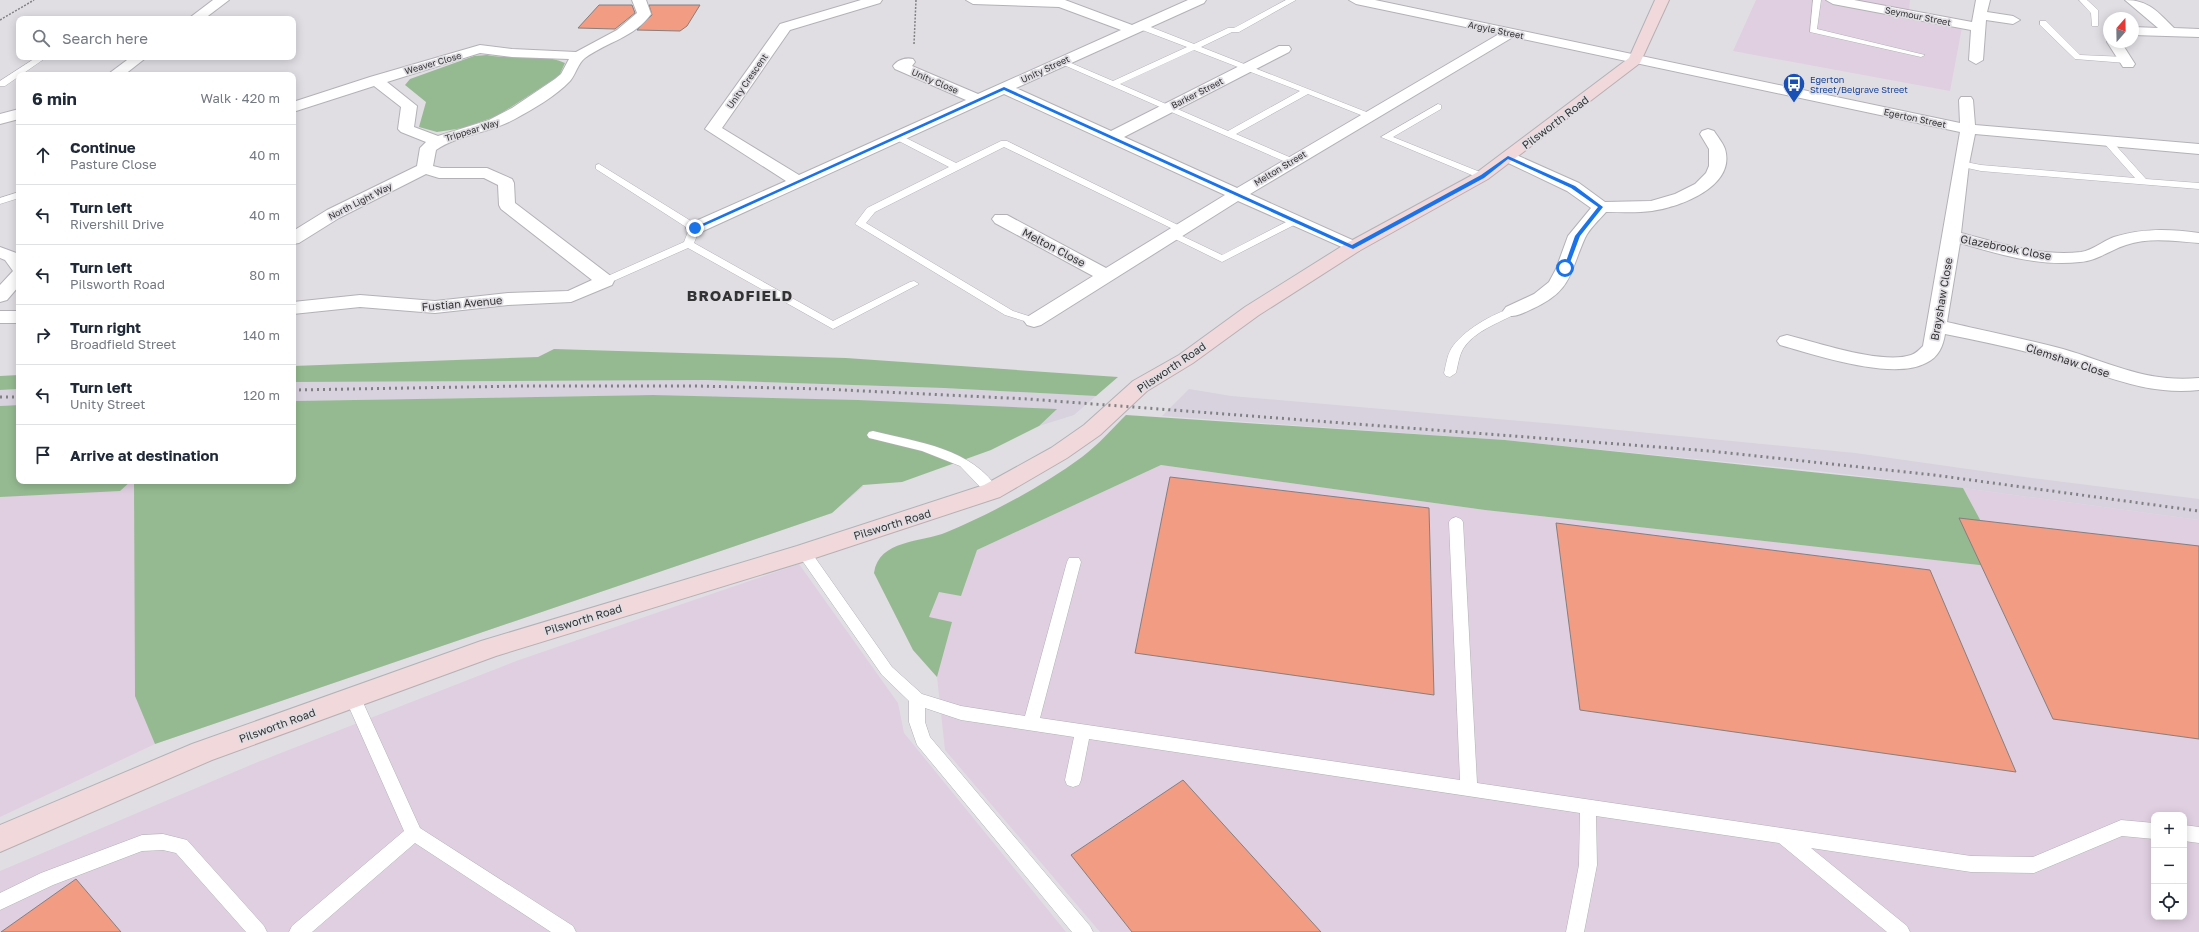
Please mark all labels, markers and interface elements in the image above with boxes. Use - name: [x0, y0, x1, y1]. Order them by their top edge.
- street label: Seymour Street: [1884, 4, 1952, 28]
- north arrow: [2103, 12, 2139, 48]
- search box: [16, 16, 296, 60]
- street label: Argyle Street: [1467, 19, 1525, 41]
- icon: search: [30, 27, 52, 49]
- text: Search here: [62, 29, 148, 47]
- street label: Weaver Close: [403, 50, 463, 76]
- street label: Unity Crescent: [724, 51, 770, 110]
- street label: Unity Street: [1019, 53, 1071, 85]
- street label: Unity Close: [910, 66, 960, 96]
- bus stop icon: Egerton Street/Belgrave Street: [1781, 71, 1807, 104]
- place label: Egerton Street/Belgrave Street: [1810, 74, 1908, 95]
- street label: Barker Street: [1169, 75, 1225, 111]
- text: 6 min: [32, 88, 77, 109]
- text: Walk · 420 m: [201, 90, 280, 106]
- street label: Pilsworth Road: [1519, 93, 1591, 151]
- street label: Egerton Street: [1883, 106, 1947, 130]
- street label: Trippear Way: [444, 117, 500, 143]
- text: Continue: [70, 138, 136, 156]
- icon: ahead: [32, 144, 54, 166]
- text: 40 m: [249, 147, 280, 163]
- street label: Melton Street: [1252, 148, 1308, 188]
- text: Pasture Close: [70, 156, 157, 172]
- street label: North Light Way: [326, 180, 394, 222]
- text: Turn left: [70, 198, 132, 216]
- icon: left: [32, 204, 54, 226]
- text: 40 m: [249, 207, 280, 223]
- text: Rivershill Drive: [70, 216, 164, 232]
- route end: [686, 219, 704, 237]
- street label: Melton Close: [1020, 225, 1088, 269]
- street label: Glazebrook Close: [1959, 232, 2053, 262]
- street label: Brayshaw Close: [1927, 257, 1955, 341]
- text: Turn left: [70, 258, 132, 276]
- route start: [1556, 259, 1574, 277]
- icon: left: [32, 264, 54, 286]
- text: 80 m: [249, 267, 280, 283]
- text: Pilsworth Road: [70, 276, 165, 292]
- district label: BROADFIELD: [687, 286, 793, 304]
- street label: Fustian Avenue: [421, 293, 503, 313]
- text: Turn right: [70, 318, 141, 336]
- icon: right: [32, 324, 54, 346]
- text: 140 m: [243, 327, 280, 343]
- text: Broadfield Street: [70, 336, 176, 352]
- street label: Pilsworth Road: [1134, 339, 1208, 395]
- street label: Clemshaw Close: [2025, 340, 2111, 380]
- text: Turn left: [70, 378, 132, 396]
- icon: left: [32, 384, 54, 406]
- text: 120 m: [243, 387, 280, 403]
- text: Unity Street: [70, 396, 145, 412]
- icon: arrive: [32, 444, 54, 466]
- text: Arrive at destination: [70, 446, 219, 464]
- street label: Pilsworth Road: [852, 506, 932, 542]
- street label: Pilsworth Road: [543, 601, 623, 637]
- street label: Pilsworth Road: [237, 705, 317, 745]
- map controls: [2151, 812, 2187, 920]
- button: +: [2151, 812, 2187, 848]
- button: −: [2151, 848, 2187, 884]
- button: locate: [2151, 884, 2187, 920]

